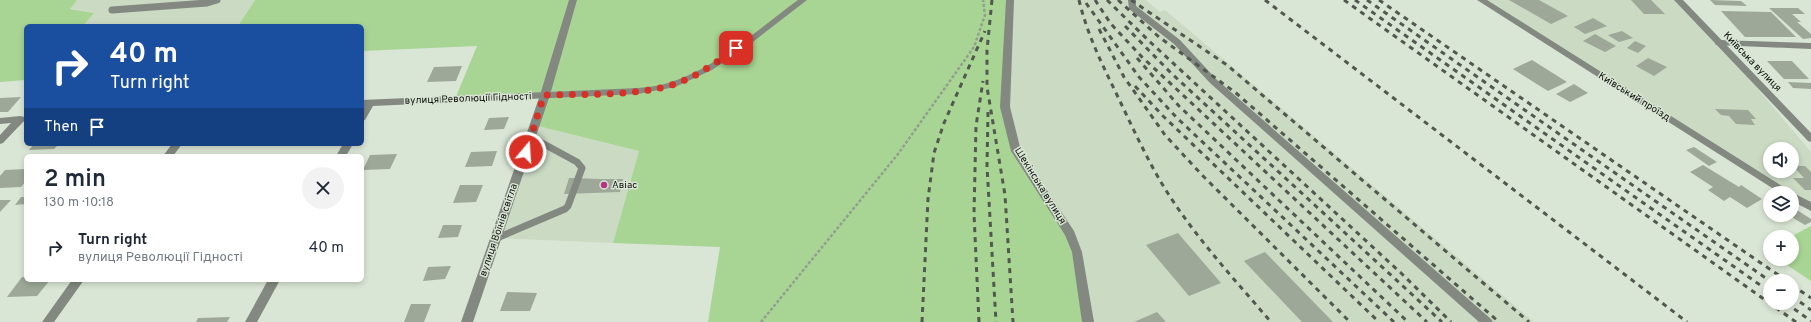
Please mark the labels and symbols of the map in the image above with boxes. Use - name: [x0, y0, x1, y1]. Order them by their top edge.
- street label: Київська вулиця: [1720, 29, 1784, 95]
- pin: [719, 31, 753, 65]
- street label: Київський проїзд: [1596, 70, 1673, 125]
- street label: вулиця Революції Гідності: [404, 90, 532, 108]
- position arrow: [505, 131, 547, 173]
- street label: Шекінська вулиця: [1011, 145, 1069, 227]
- place label: Авіас: [612, 179, 637, 192]
- marker: Авіас: [599, 180, 609, 190]
- street label: вулиця Воїнів світла: [477, 182, 521, 278]

